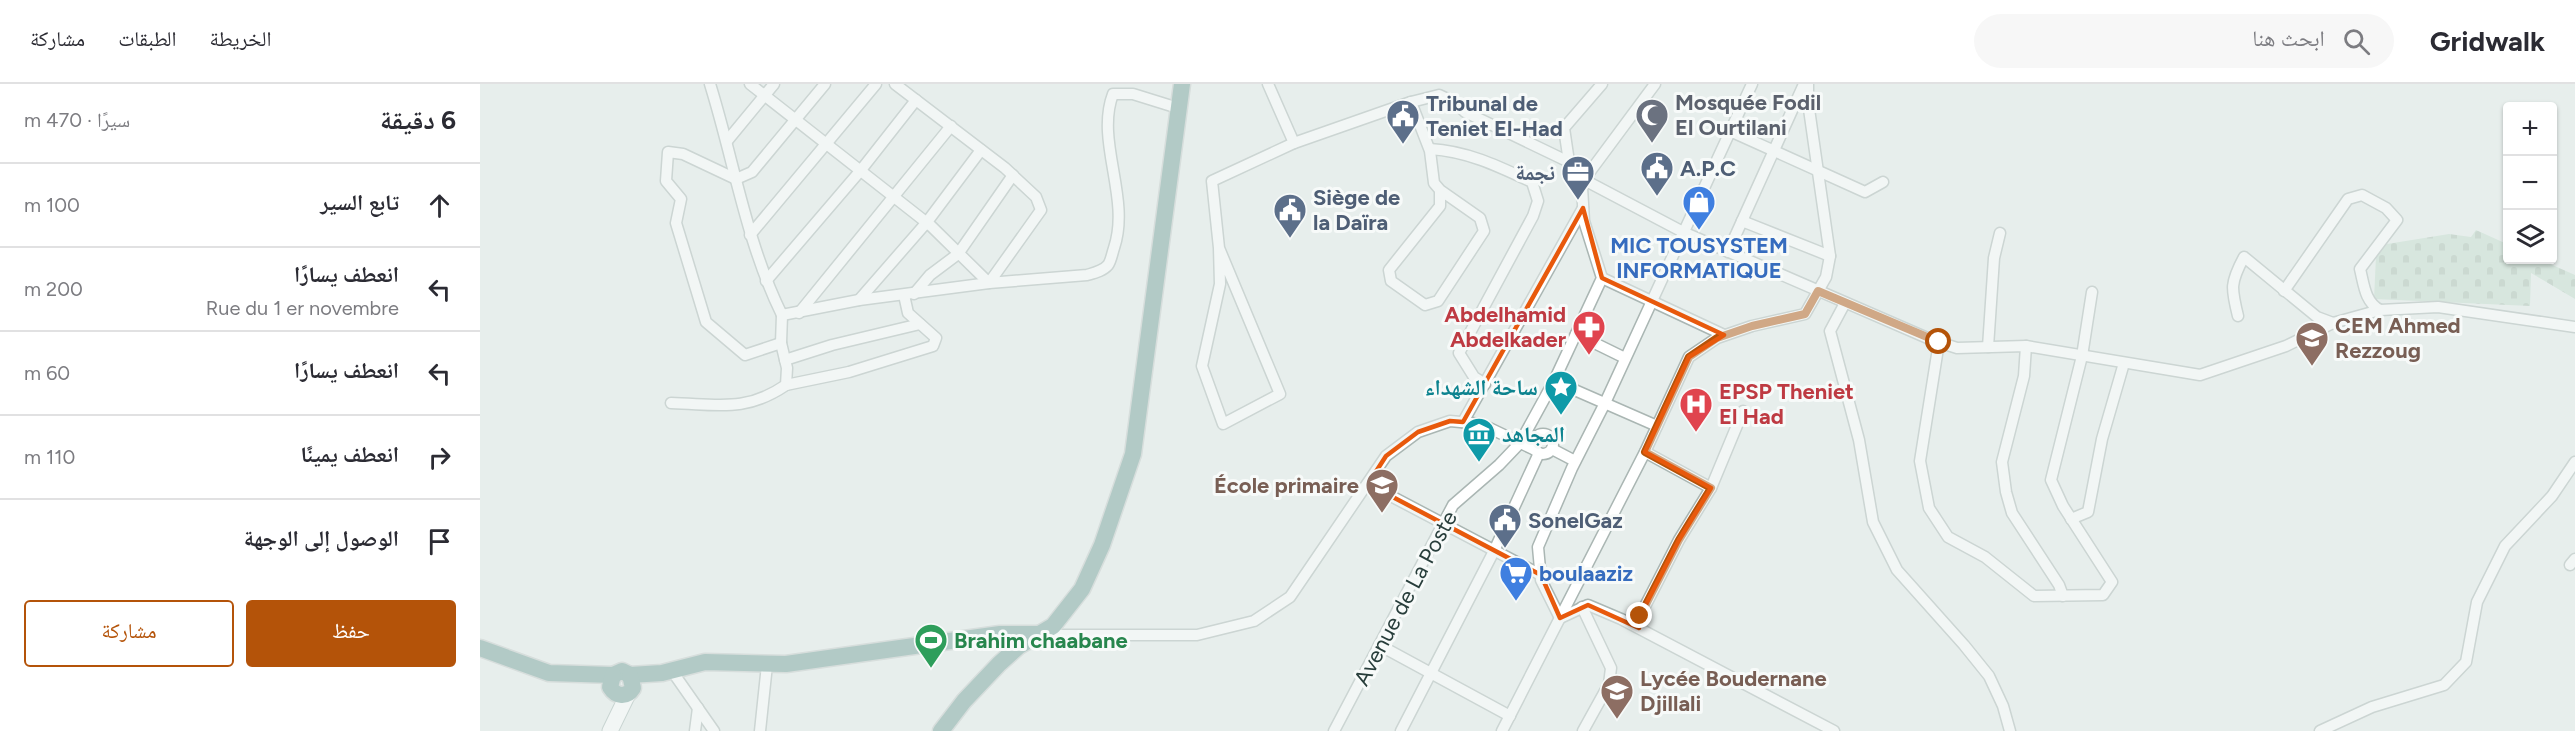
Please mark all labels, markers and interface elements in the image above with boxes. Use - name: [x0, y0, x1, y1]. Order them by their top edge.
- search box: [1974, 14, 2394, 68]
- text: Gridwalk: [2430, 24, 2545, 58]
- text: ابحث هنا: [2252, 25, 2325, 52]
- icon: search: [2340, 25, 2373, 58]
- text: مشاركة: [30, 26, 85, 51]
- text: الطبقات: [118, 26, 177, 51]
- text: الخريطة: [210, 26, 271, 51]
- place label: Mosquée Fodil El Ourtilani: [1675, 89, 1821, 141]
- place label: Tribunal de Teniet El-Had: [1426, 90, 1563, 142]
- mosque icon: Mosquée Fodil El Ourtilani: [1634, 97, 1670, 144]
- public building icon: Tribunal de Teniet El-Had: [1385, 98, 1421, 145]
- map controls: [2503, 102, 2557, 264]
- button: +: [2503, 102, 2557, 156]
- text: 6 دقيقة: [380, 104, 456, 136]
- text: سيرًا · 470 m: [24, 108, 130, 132]
- public building icon: A.P.C: [1639, 150, 1675, 197]
- office icon: نجمة: [1560, 154, 1596, 201]
- place label: A.P.C: [1680, 155, 1736, 182]
- button: −: [2503, 156, 2557, 210]
- place label: نجمة: [1515, 159, 1555, 186]
- place label: Siège de la Daïra: [1313, 184, 1400, 236]
- shop icon: MIC TOUSYSTEM INFORMATIQUE: [1681, 184, 1717, 231]
- text: تابع السير: [320, 189, 399, 216]
- icon: ahead: [423, 189, 456, 222]
- public building icon: Siège de la Daïra: [1272, 192, 1308, 239]
- text: 100 m: [24, 193, 80, 217]
- button: layers: [2503, 210, 2557, 264]
- place label: MIC TOUSYSTEM INFORMATIQUE: [1610, 232, 1788, 284]
- text: انعطف يسارًا: [294, 261, 399, 288]
- icon: left: [423, 273, 456, 306]
- text: 200 m: [24, 277, 83, 301]
- text: Rue du 1 er novembre: [206, 296, 399, 320]
- place label: Abdelhamid Abdelkader: [1444, 301, 1567, 353]
- pharmacy icon: Abdelhamid Abdelkader: [1571, 309, 1607, 356]
- place label: CEM Ahmed Rezzoug: [2335, 312, 2461, 364]
- school or university icon: CEM Ahmed Rezzoug: [2294, 320, 2330, 367]
- route start: [1925, 328, 1951, 354]
- text: انعطف يسارًا: [294, 357, 399, 384]
- icon: left: [423, 357, 456, 390]
- text: 60 m: [24, 361, 70, 385]
- place icon: ساحة الشهداء: [1543, 369, 1579, 416]
- place label: ساحة الشهداء: [1425, 374, 1538, 401]
- place label: EPSP Theniet El Had: [1719, 378, 1854, 430]
- hospital icon: EPSP Theniet El Had: [1678, 386, 1714, 433]
- museum icon: المجاهد: [1461, 416, 1497, 463]
- place label: المجاهد: [1502, 421, 1565, 448]
- text: انعطف يمينًا: [300, 441, 399, 468]
- icon: right: [423, 441, 456, 474]
- text: 110 m: [24, 445, 75, 469]
- school or university icon: École primaire: [1364, 467, 1400, 514]
- place label: École primaire: [1214, 472, 1359, 499]
- public building icon: SonelGaz: [1487, 502, 1523, 549]
- street label: Avenue de La Poste: [1348, 506, 1463, 690]
- place label: SonelGaz: [1528, 507, 1623, 534]
- text: الوصول إلى الوجهة: [244, 525, 399, 552]
- icon: arrive: [423, 525, 456, 558]
- supermarket icon: boulaaziz: [1498, 555, 1534, 602]
- place label: boulaaziz: [1539, 560, 1633, 587]
- button: مشاركة: [24, 600, 234, 667]
- button: حفظ: [246, 600, 456, 667]
- route end: [1626, 602, 1652, 628]
- sports icon: Brahim chaabane: [913, 622, 949, 669]
- place label: Brahim chaabane: [954, 627, 1128, 654]
- place label: Lycée Boudernane Djillali: [1640, 665, 1827, 717]
- school or university icon: Lycée Boudernane Djillali: [1599, 673, 1635, 720]

